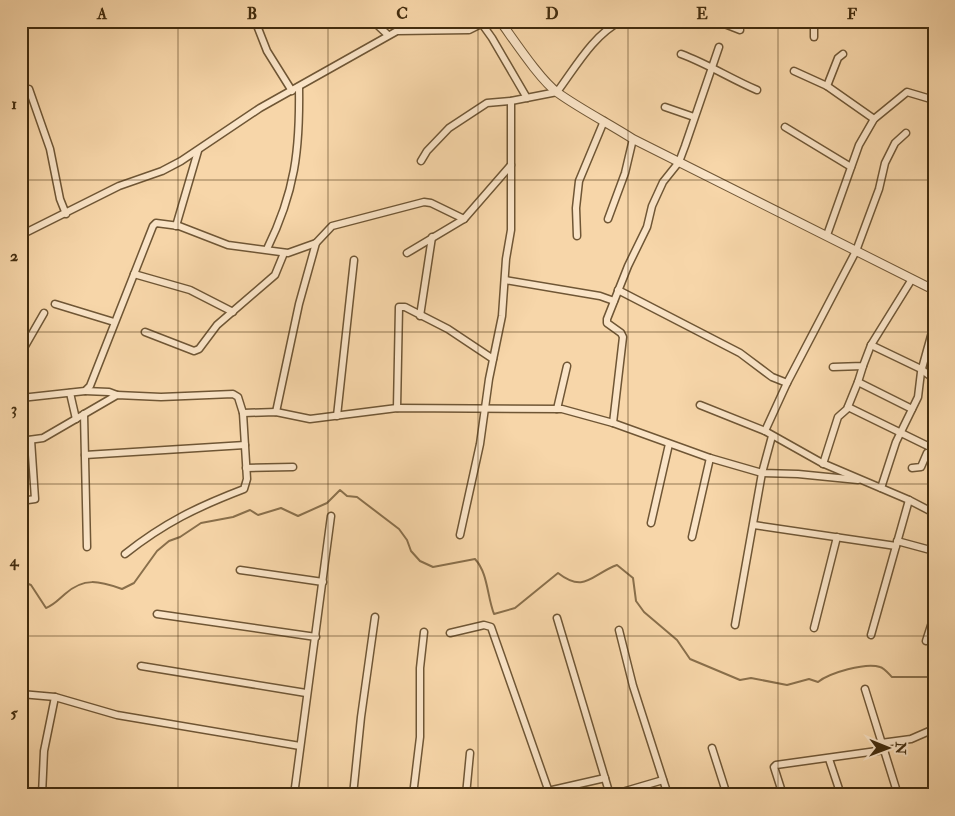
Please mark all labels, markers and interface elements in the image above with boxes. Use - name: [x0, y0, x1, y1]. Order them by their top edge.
- text: A: [96, 4, 108, 24]
- text: B: [247, 4, 257, 24]
- text: C: [396, 4, 408, 24]
- text: D: [545, 4, 559, 24]
- text: E: [696, 4, 708, 24]
- text: F: [847, 4, 857, 24]
- text: 1: [11, 94, 17, 114]
- text: 2: [10, 246, 18, 266]
- text: 3: [11, 399, 17, 419]
- text: 4: [9, 551, 20, 571]
- text: 5: [10, 703, 18, 723]
- north arrow: [862, 724, 912, 774]
- text: N: [892, 741, 909, 755]

